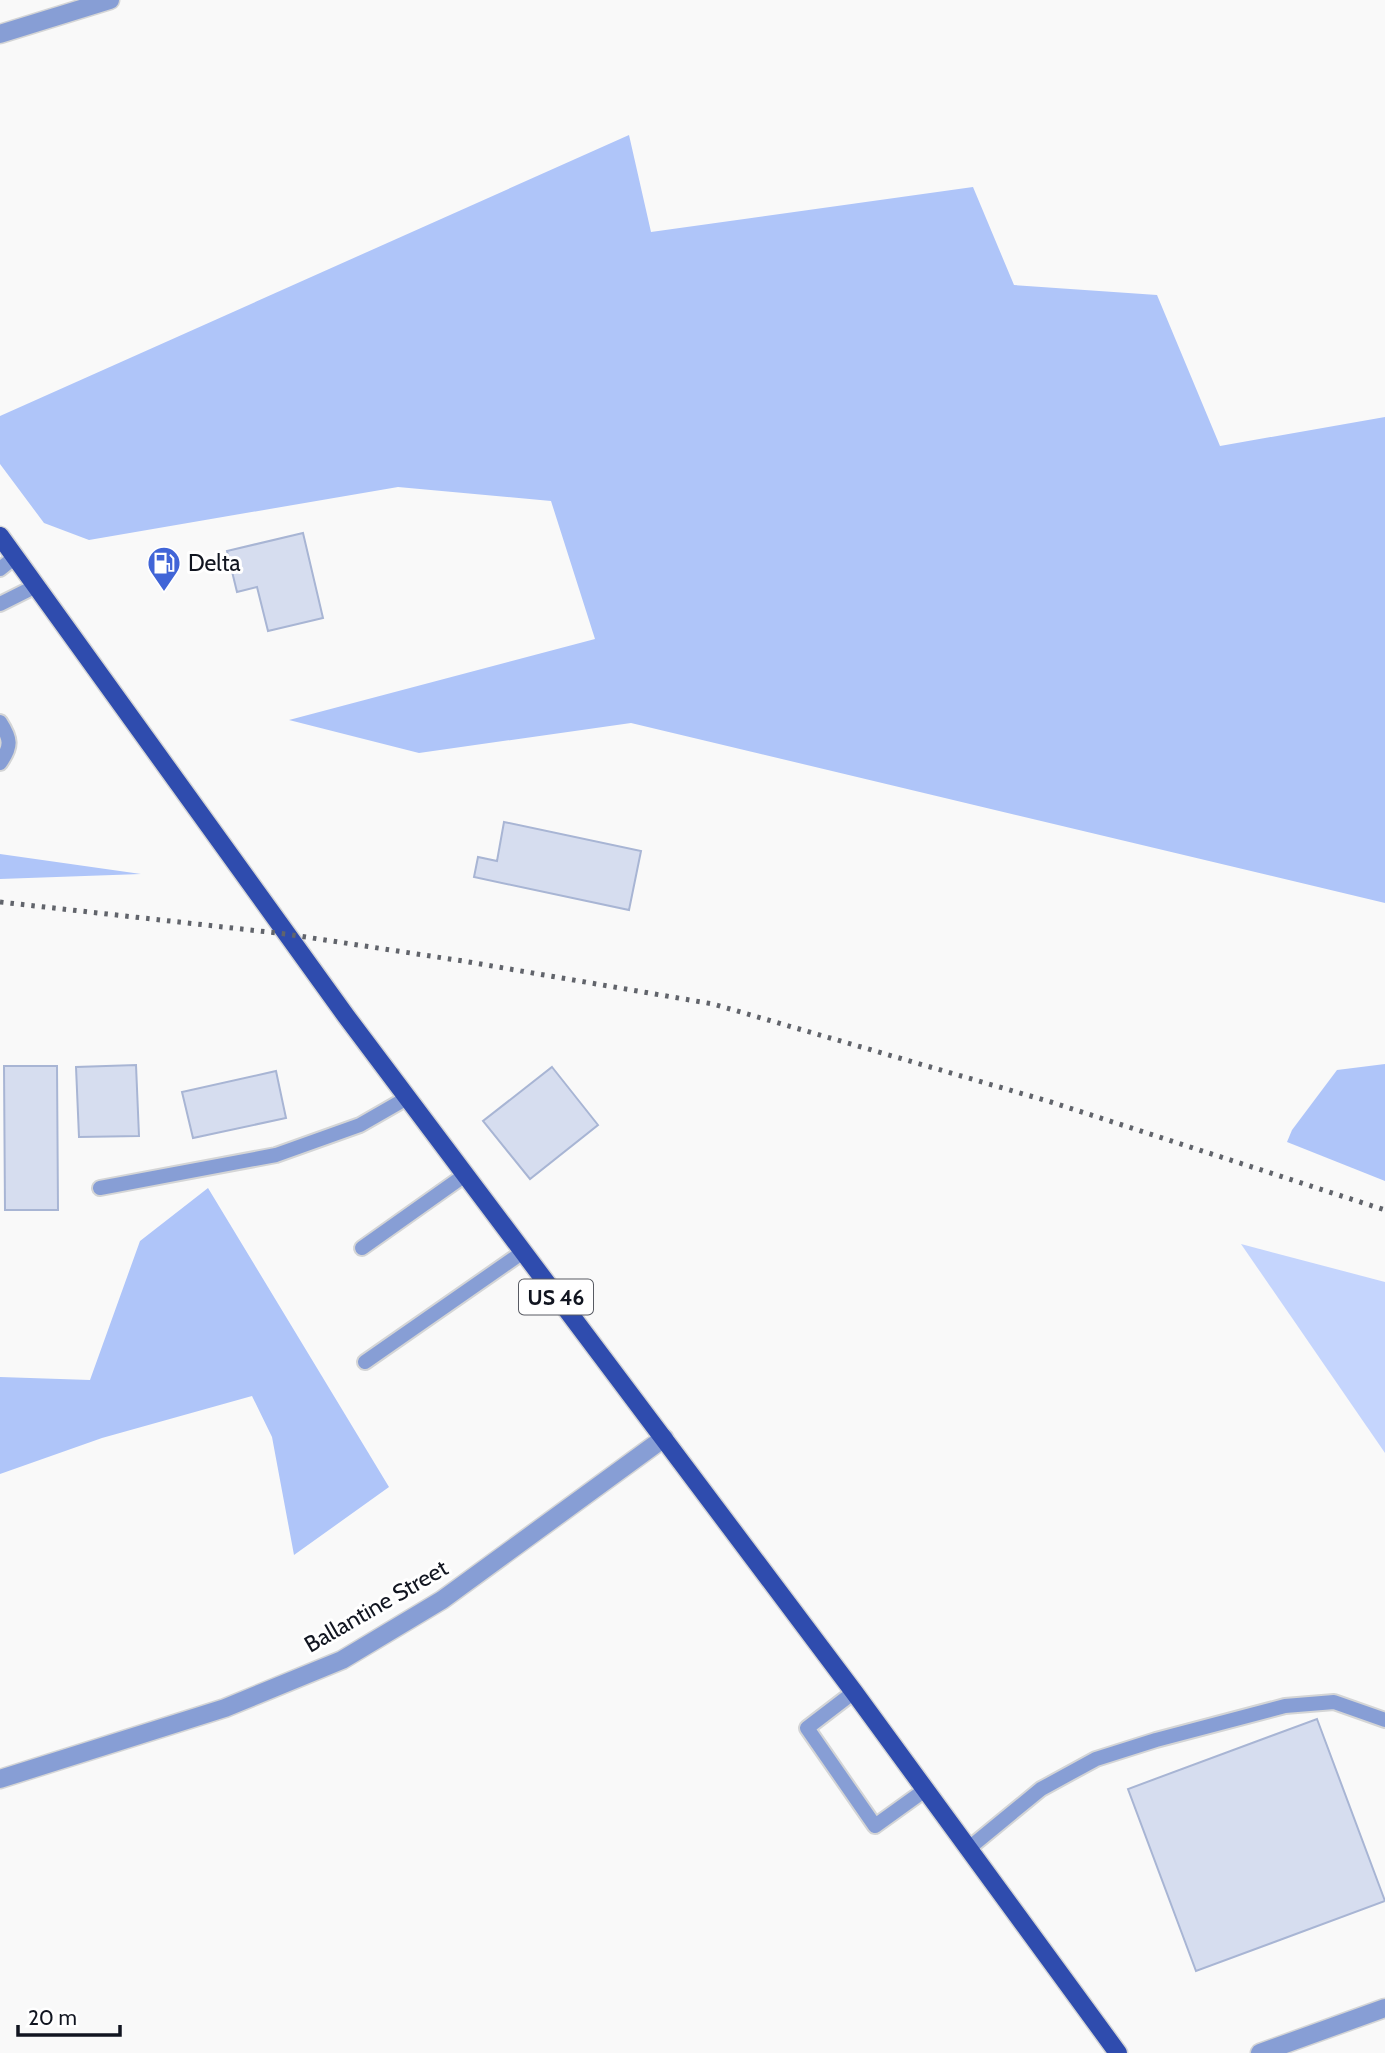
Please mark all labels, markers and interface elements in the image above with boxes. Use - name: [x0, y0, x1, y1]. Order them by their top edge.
- fuel station icon: Delta: [145, 544, 183, 593]
- place label: Delta: [188, 549, 240, 577]
- road number: US 46: [519, 1280, 593, 1314]
- street label: Ballantine Street: [299, 1554, 453, 1658]
- scale bar: [18, 1994, 119, 2038]
- text: 20 m: [28, 2005, 77, 2030]

